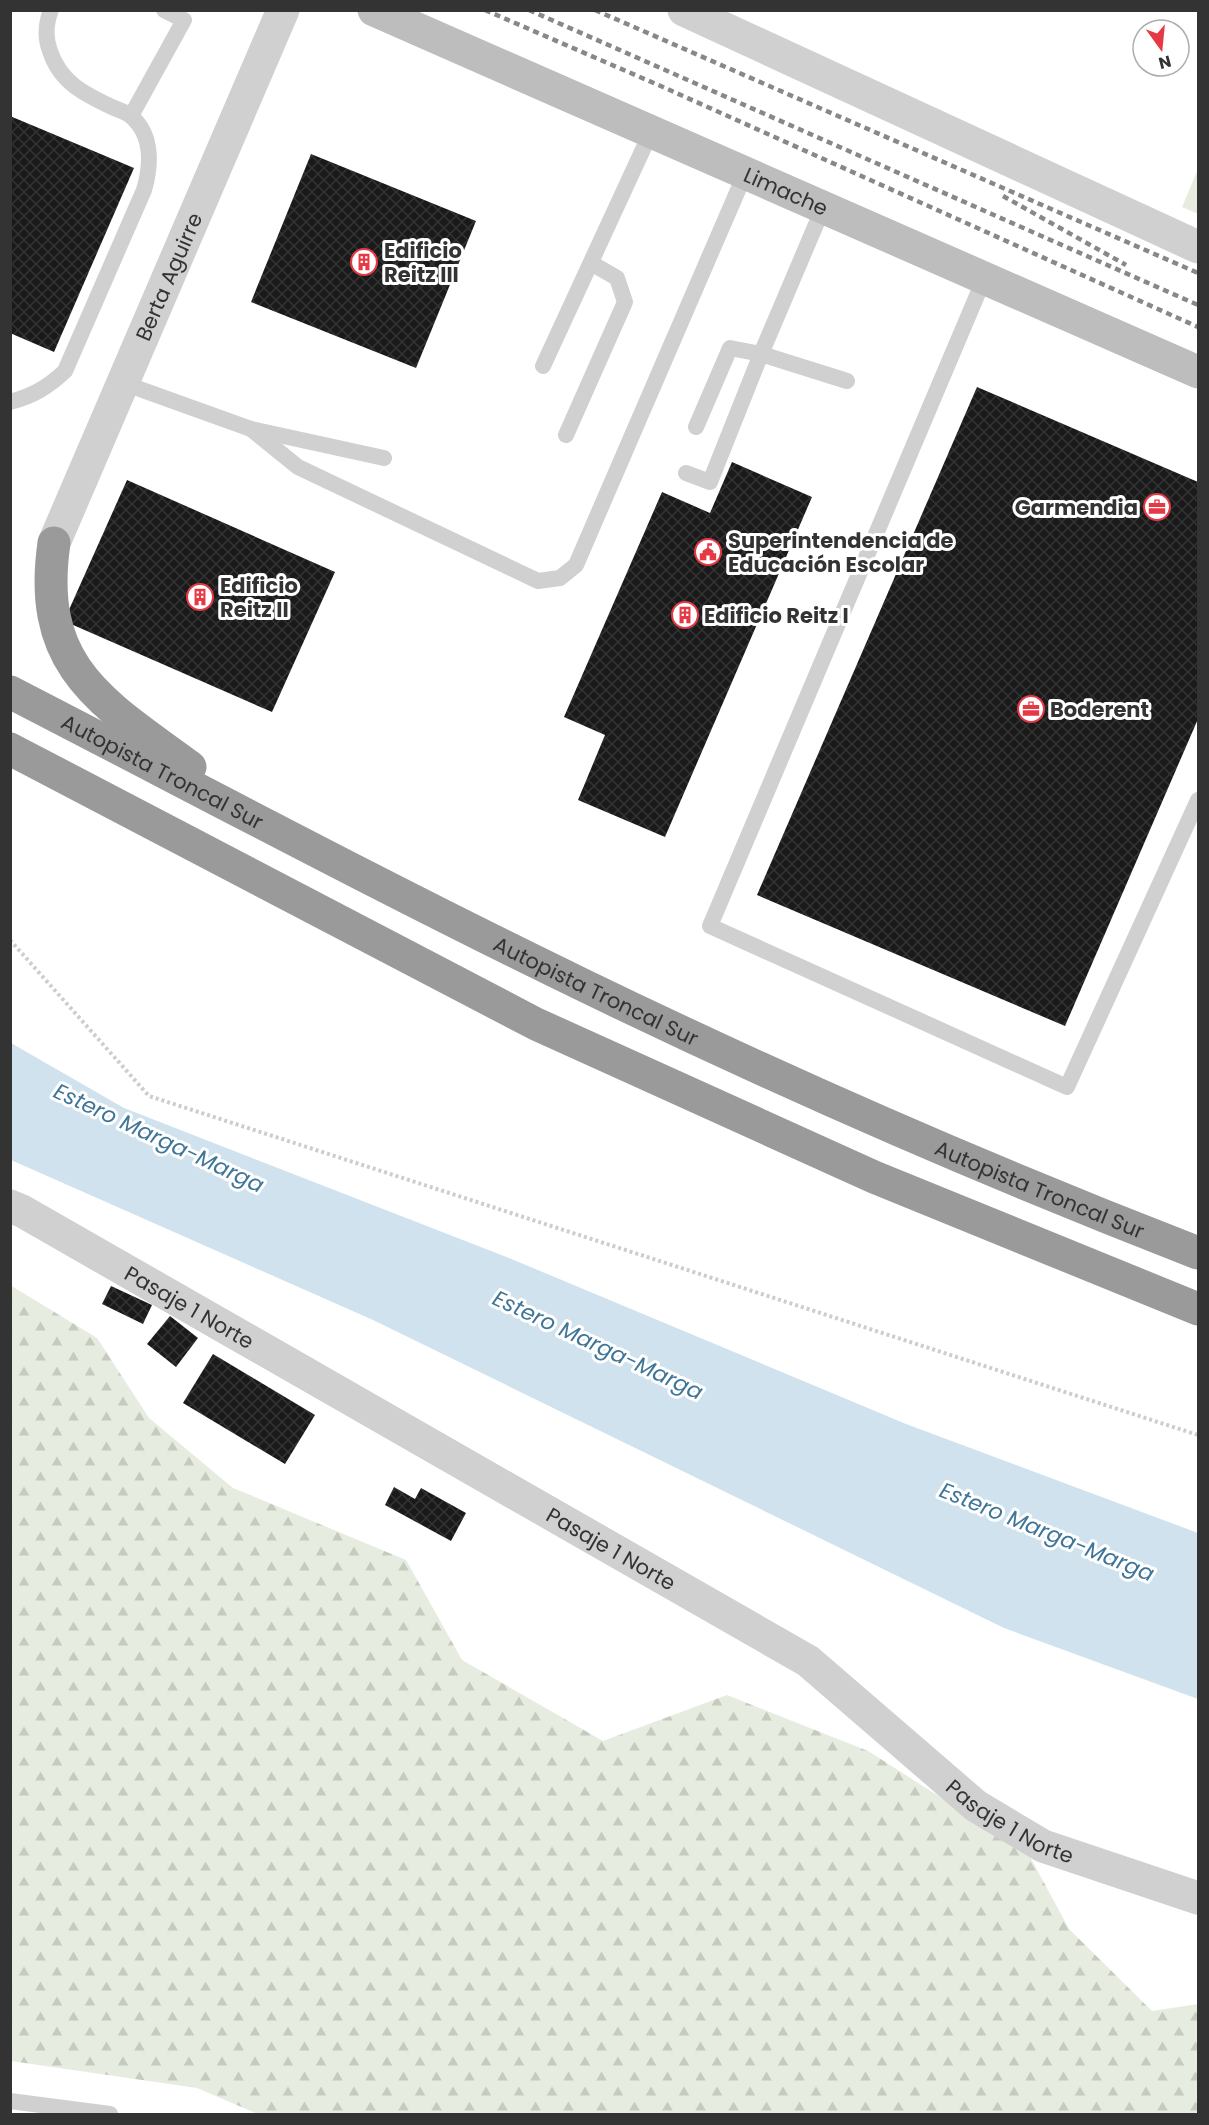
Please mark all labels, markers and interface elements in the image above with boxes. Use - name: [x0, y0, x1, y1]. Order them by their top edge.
- north arrow: [1131, 18, 1191, 78]
- text: N: [1156, 49, 1174, 75]
- street label: Limache: [739, 160, 833, 222]
- street label: Berta Aguirre: [128, 208, 209, 345]
- place label: Edificio Reitz III: [384, 236, 462, 289]
- building icon: Edificio Reitz III: [349, 247, 379, 277]
- office icon: Garmendia: [1142, 492, 1172, 522]
- place label: Garmendia: [1015, 493, 1138, 522]
- place label: Superintendencia de Educación Escolar: [728, 526, 953, 579]
- public building icon: Superintendencia de Educación Escolar: [693, 537, 723, 567]
- place label: Edificio Reitz II: [220, 571, 298, 624]
- building icon: Edificio Reitz II: [185, 582, 215, 612]
- building icon: Edificio Reitz I: [670, 600, 700, 630]
- place label: Edificio Reitz I: [704, 601, 849, 630]
- office icon: Boderent: [1016, 694, 1046, 724]
- place label: Boderent: [1050, 695, 1149, 724]
- street label: Autopista Troncal Sur: [57, 707, 269, 836]
- street label: Autopista Troncal Sur: [489, 929, 703, 1052]
- water label: Estero Marga-Marga: [49, 1076, 269, 1200]
- street label: Autopista Troncal Sur: [931, 1133, 1149, 1245]
- street label: Pasaje 1 Norte: [120, 1258, 259, 1355]
- water label: Estero Marga-Marga: [488, 1283, 708, 1407]
- water label: Estero Marga-Marga: [935, 1475, 1159, 1589]
- street label: Pasaje 1 Norte: [541, 1500, 681, 1597]
- street label: Pasaje 1 Norte: [940, 1772, 1078, 1870]

